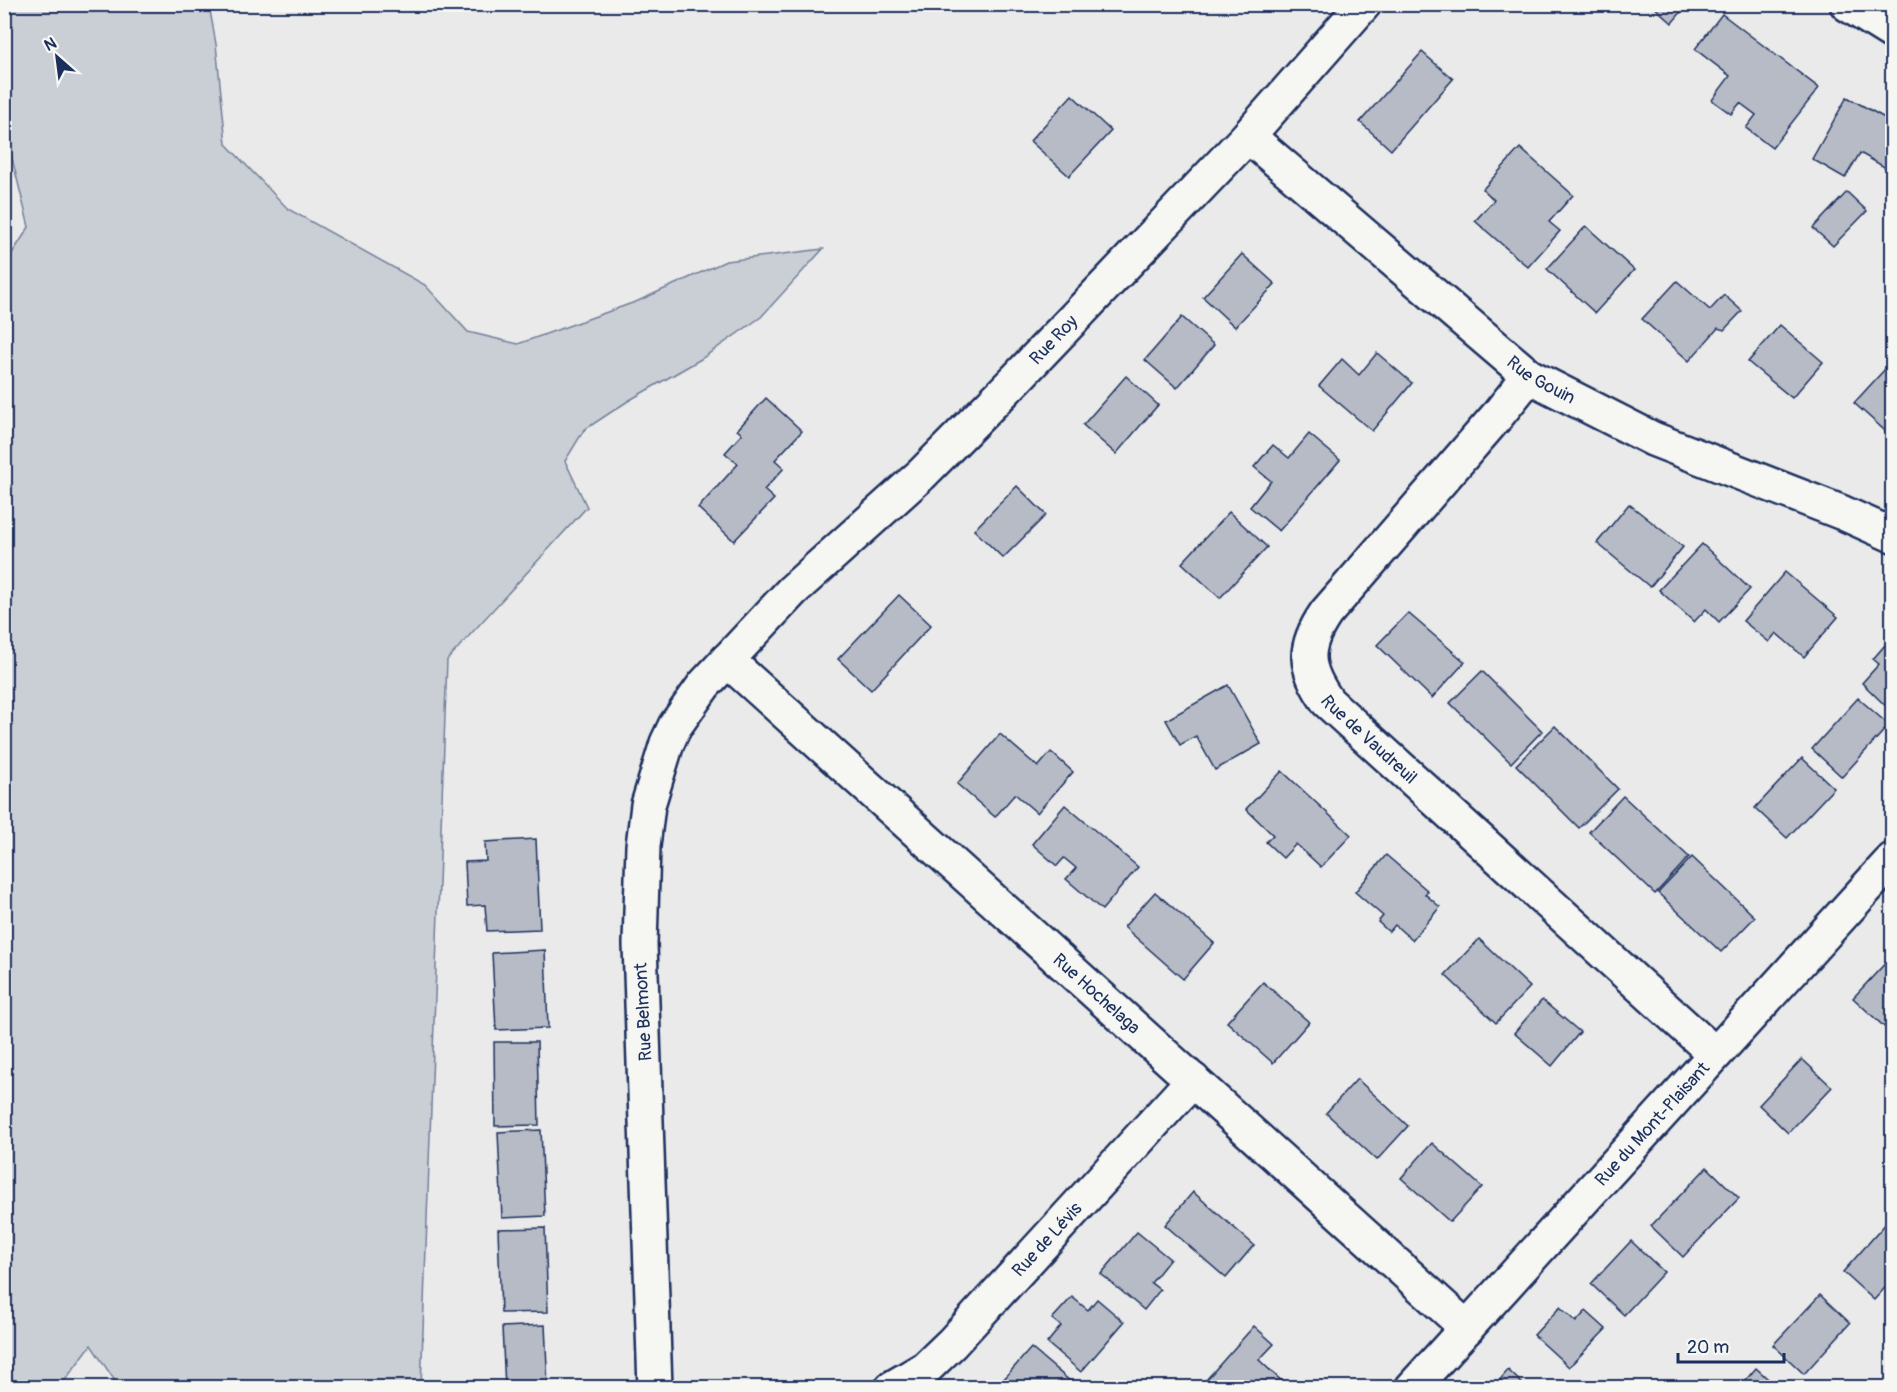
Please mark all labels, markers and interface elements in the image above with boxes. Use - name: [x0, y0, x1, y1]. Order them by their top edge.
- north arrow: [27, 27, 87, 87]
- text: N: [41, 33, 60, 56]
- street label: Rue Roy: [1025, 310, 1083, 370]
- street label: Rue Gouin: [1502, 351, 1579, 410]
- street label: Rue de Vaudreuil: [1315, 691, 1422, 789]
- street label: Rue Hochelaga: [1048, 949, 1145, 1039]
- street label: Rue Belmont: [629, 962, 658, 1062]
- street label: Rue du Mont-Plaisant: [1590, 1057, 1715, 1191]
- street label: Rue de Lévis: [1007, 1198, 1087, 1282]
- scale bar: [1678, 1326, 1784, 1364]
- text: 20 m: [1687, 1336, 1729, 1359]

